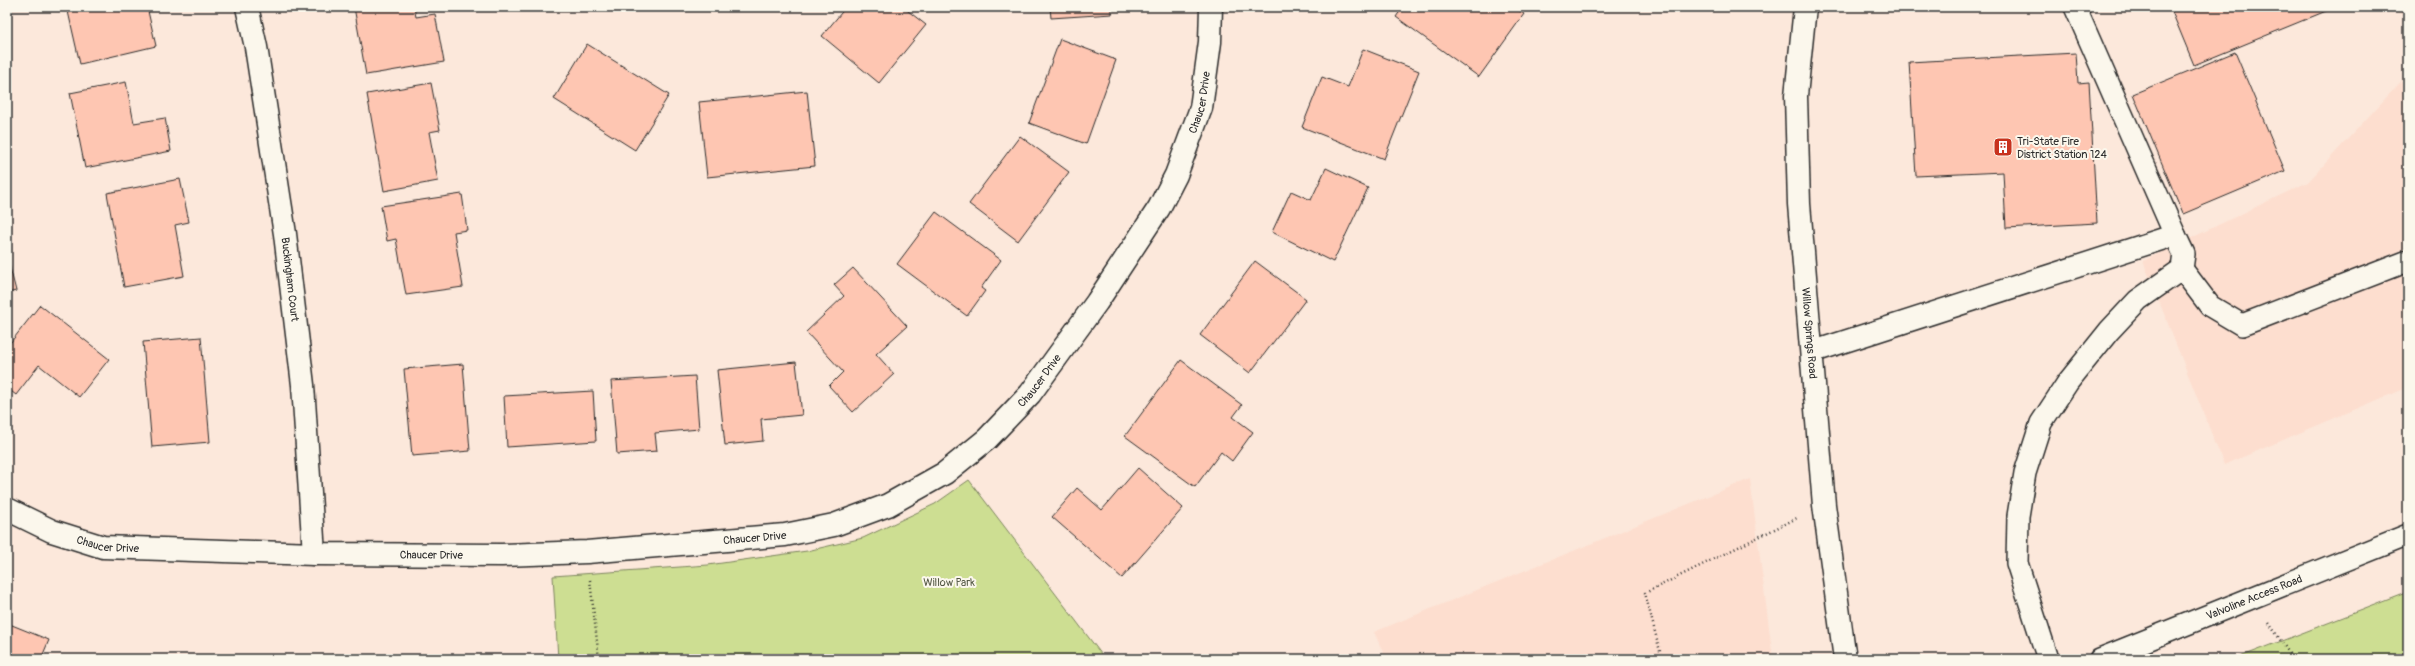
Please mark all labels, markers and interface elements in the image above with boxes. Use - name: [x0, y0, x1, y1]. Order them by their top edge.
- street label: Chaucer Drive: [1186, 70, 1213, 135]
- place label: Tri-State Fire District Station 124: [2017, 135, 2107, 161]
- building icon: Tri-State Fire District Station 124: [1992, 136, 2014, 158]
- street label: Buckingham Court: [278, 237, 301, 323]
- street label: Willow Springs Road: [1799, 287, 1819, 379]
- street label: Chaucer Drive: [1015, 351, 1064, 410]
- street label: Chaucer Drive: [723, 529, 787, 547]
- street label: Chaucer Drive: [75, 533, 140, 555]
- street label: Chaucer Drive: [400, 548, 464, 562]
- street label: Valvoline Access Road: [2204, 572, 2304, 623]
- park label: Willow Park: [923, 576, 975, 589]

